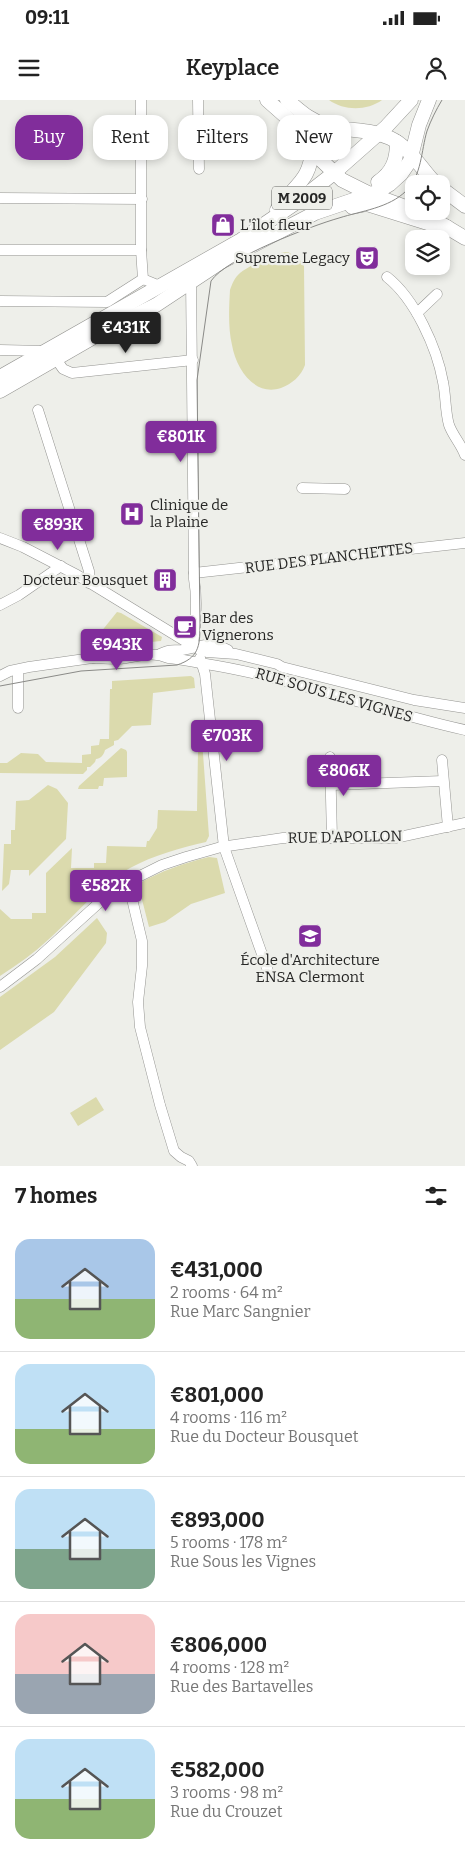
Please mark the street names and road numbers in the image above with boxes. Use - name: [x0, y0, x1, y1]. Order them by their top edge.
- road number: M 2009: [272, 186, 332, 210]
- street label: RUE DES PLANCHETTES: [244, 539, 414, 577]
- street label: RUE SOUS LES VIGNES: [253, 664, 415, 726]
- street label: RUE D'APOLLON: [287, 827, 403, 847]

